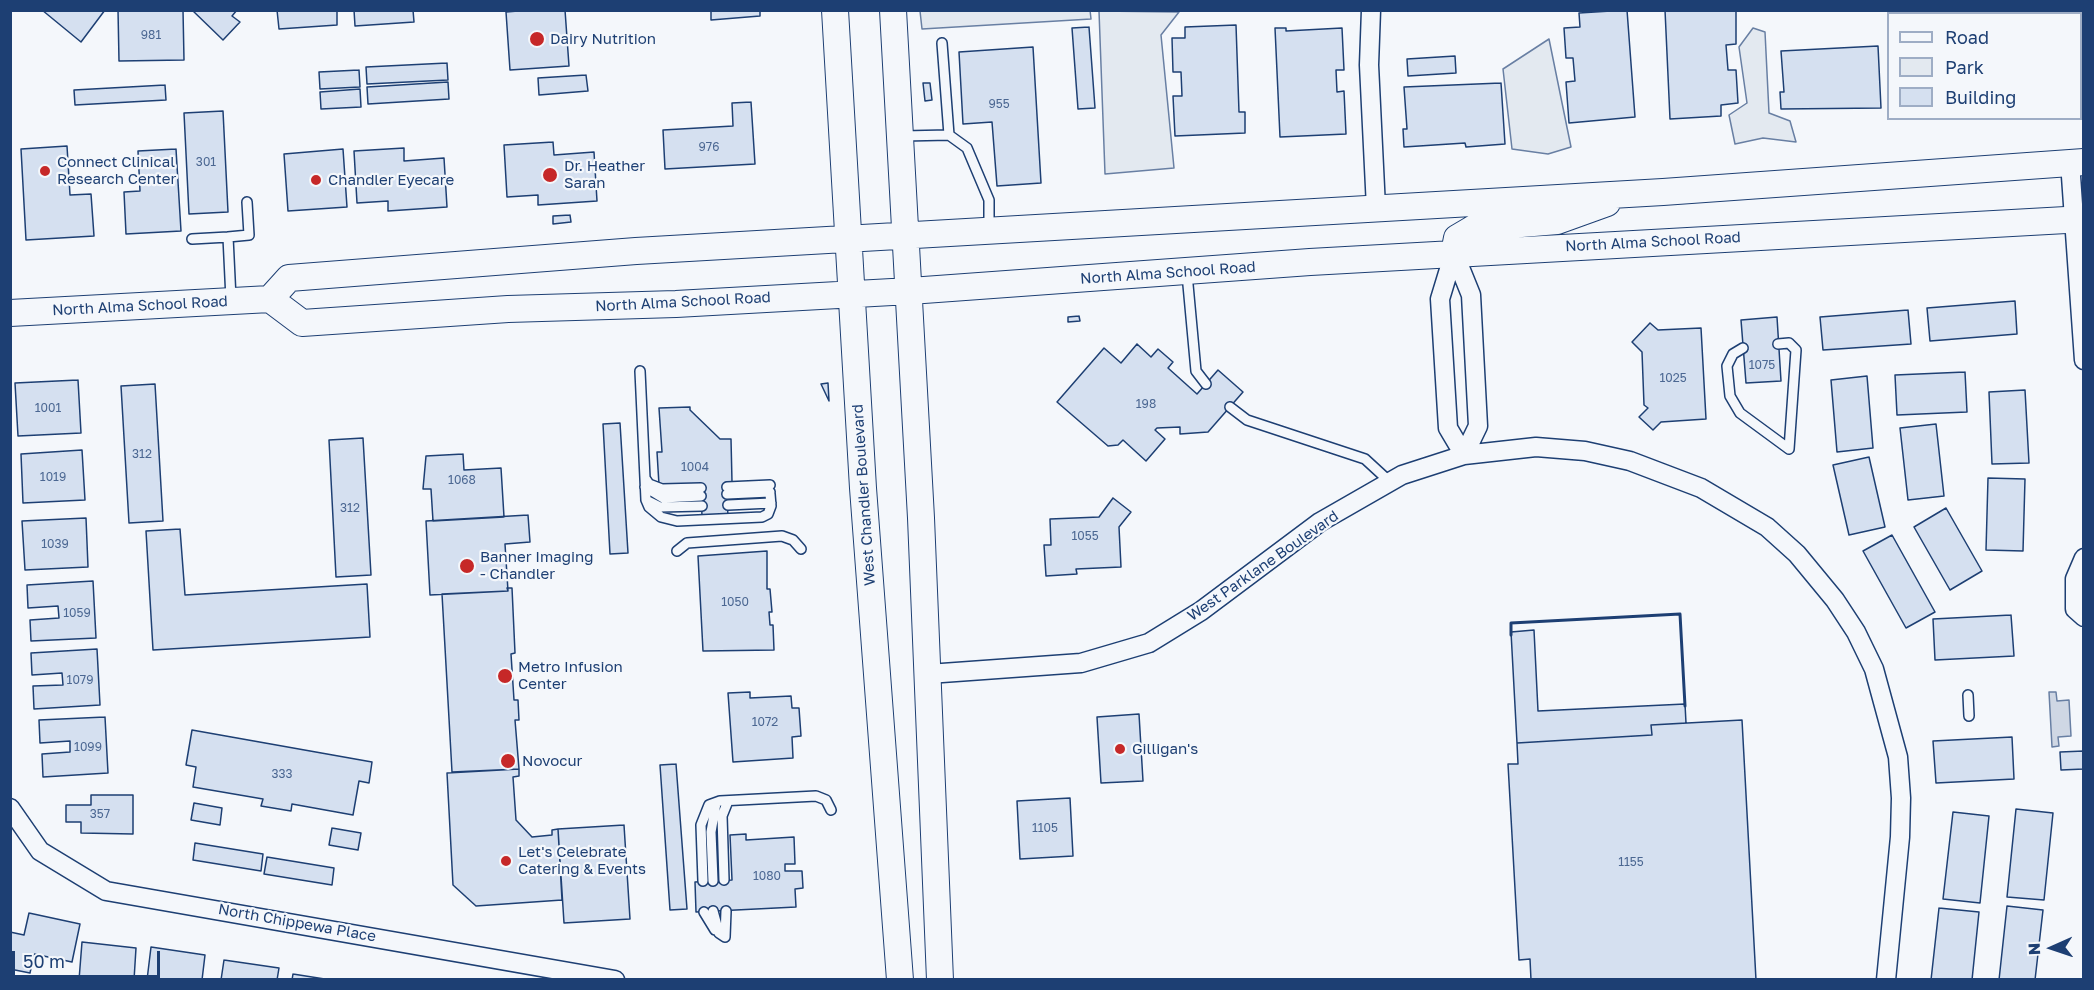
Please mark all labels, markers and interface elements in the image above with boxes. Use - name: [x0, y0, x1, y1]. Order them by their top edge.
- legend: [1887, 12, 2082, 120]
- text: Road: [1945, 26, 1989, 48]
- house number: 981: [141, 28, 161, 42]
- marker: Dairy Nutrition: [528, 30, 546, 48]
- place label: Dairy Nutrition: [550, 30, 656, 48]
- text: Park: [1945, 56, 1984, 78]
- text: Building: [1945, 86, 2016, 108]
- house number: 955: [988, 97, 1010, 111]
- house number: 976: [699, 140, 719, 154]
- place label: Connect Clinical Research Center: [57, 153, 176, 188]
- house number: 301: [196, 155, 216, 169]
- place label: Dr. Heather Saran: [564, 157, 645, 192]
- marker: Connect Clinical Research Center: [38, 164, 52, 178]
- marker: Dr. Heather Saran: [541, 166, 559, 184]
- place label: Chandler Eyecare: [328, 171, 454, 189]
- marker: Chandler Eyecare: [309, 173, 323, 187]
- street label: North Alma School Road: [1565, 228, 1741, 256]
- street label: North Alma School Road: [1080, 258, 1256, 288]
- street label: North Alma School Road: [595, 288, 771, 316]
- street label: North Alma School Road: [52, 292, 228, 320]
- house number: 1075: [1749, 358, 1775, 372]
- house number: 1025: [1659, 371, 1687, 385]
- house number: 198: [1136, 397, 1156, 411]
- house number: 1001: [35, 401, 61, 415]
- street label: West Chandler Boulevard: [849, 404, 879, 586]
- house number: 312: [132, 447, 152, 461]
- house number: 1004: [681, 460, 709, 474]
- house number: 1019: [40, 470, 66, 484]
- house number: 1068: [448, 473, 476, 487]
- house number: 312: [340, 501, 360, 515]
- street label: West Parklane Boulevard: [1184, 507, 1342, 625]
- house number: 1055: [1071, 529, 1099, 543]
- house number: 1039: [41, 537, 69, 551]
- place label: Banner Imaging - Chandler: [480, 548, 593, 583]
- marker: Banner Imaging - Chandler: [458, 557, 476, 575]
- house number: 1050: [721, 595, 749, 609]
- house number: 1059: [63, 606, 91, 620]
- place label: Metro Infusion Center: [518, 658, 623, 693]
- marker: Metro Infusion Center: [496, 667, 514, 685]
- house number: 1079: [67, 673, 93, 687]
- house number: 1072: [752, 715, 778, 729]
- house number: 1099: [74, 740, 102, 754]
- place label: Gilligan's: [1132, 740, 1198, 758]
- marker: Gilligan's: [1113, 742, 1127, 756]
- marker: Novocur: [499, 752, 517, 770]
- place label: Novocur: [522, 752, 582, 770]
- house number: 333: [271, 767, 293, 781]
- house number: 357: [90, 807, 110, 821]
- house number: 1105: [1032, 821, 1058, 835]
- place label: Let's Celebrate Catering & Events: [518, 843, 646, 878]
- marker: Let's Celebrate Catering & Events: [499, 854, 513, 868]
- house number: 1155: [1618, 855, 1644, 869]
- house number: 1080: [753, 869, 781, 883]
- street label: North Chippewa Place: [217, 900, 377, 946]
- north arrow: [2022, 918, 2082, 978]
- scale bar: [15, 939, 164, 977]
- text: N: [2024, 942, 2044, 956]
- text: 50 m: [23, 950, 65, 972]

